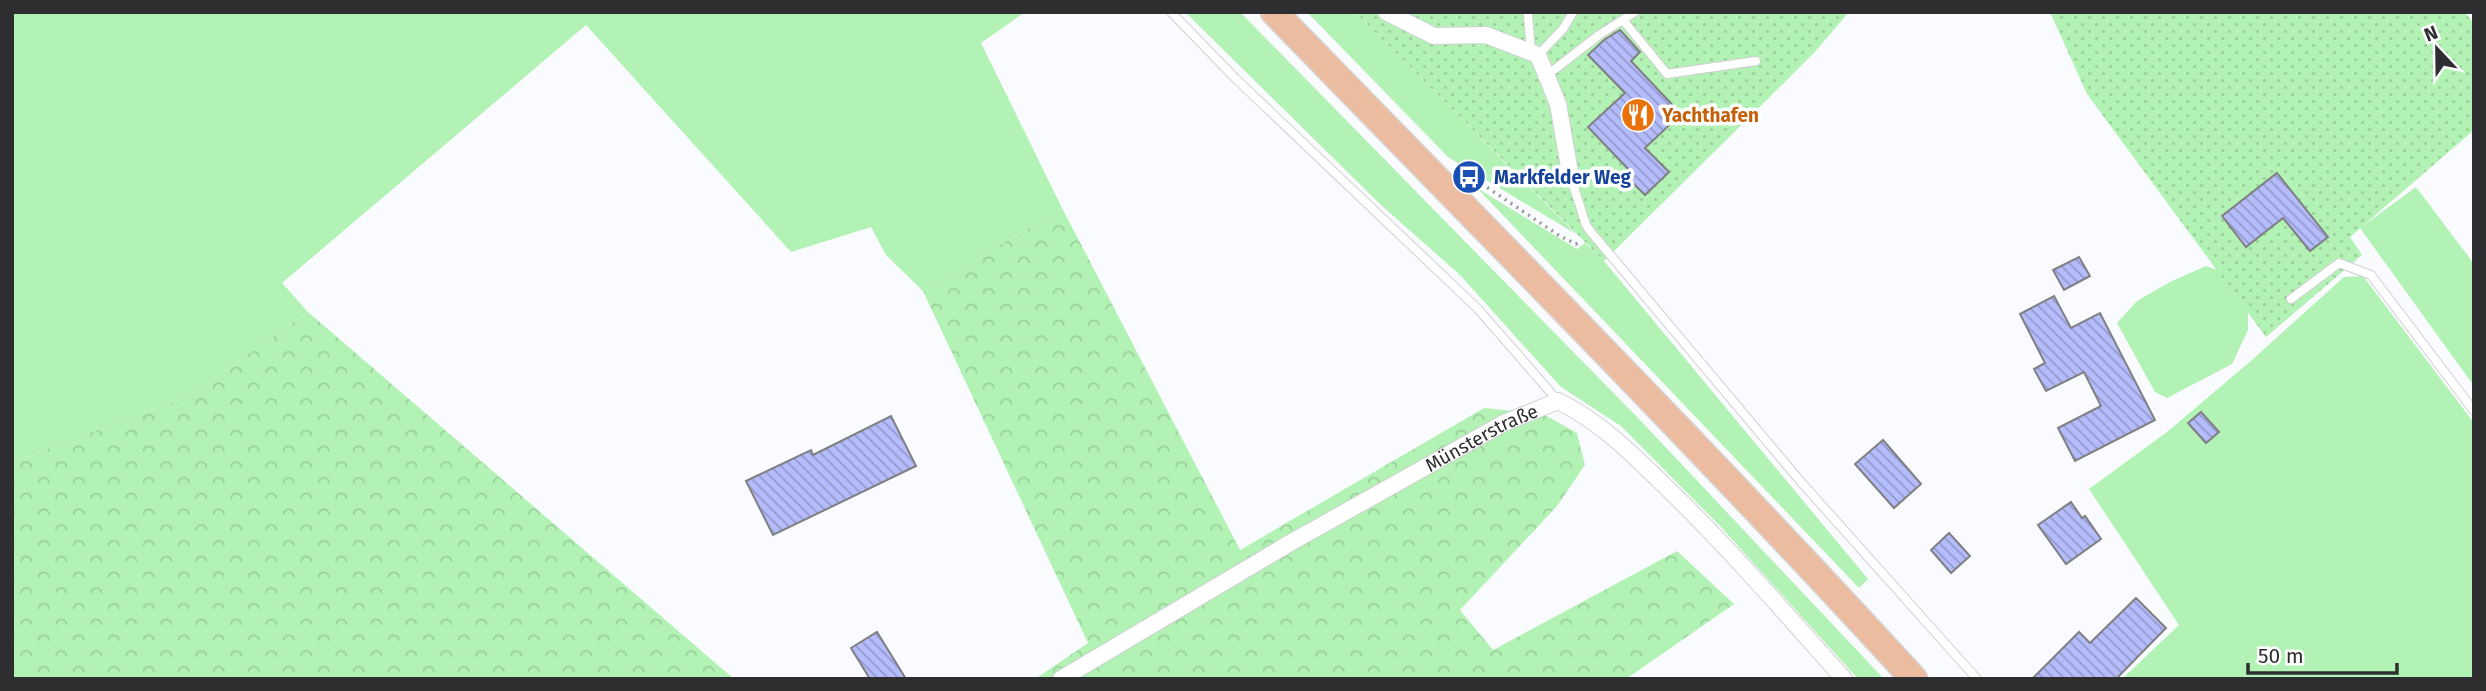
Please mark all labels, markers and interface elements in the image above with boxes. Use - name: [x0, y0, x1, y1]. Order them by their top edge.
- north arrow: [2402, 14, 2472, 84]
- text: N: [2421, 21, 2441, 47]
- restaurant icon: Yachthafen: [1619, 96, 1657, 134]
- place label: Yachthafen: [1661, 104, 1759, 127]
- bus stop icon: Markfelder Weg: [1450, 158, 1488, 196]
- place label: Markfelder Weg: [1494, 166, 1631, 189]
- street label: Münsterstraße: [1421, 399, 1541, 476]
- scale bar: [2248, 632, 2397, 676]
- text: 50 m: [2258, 643, 2304, 669]

